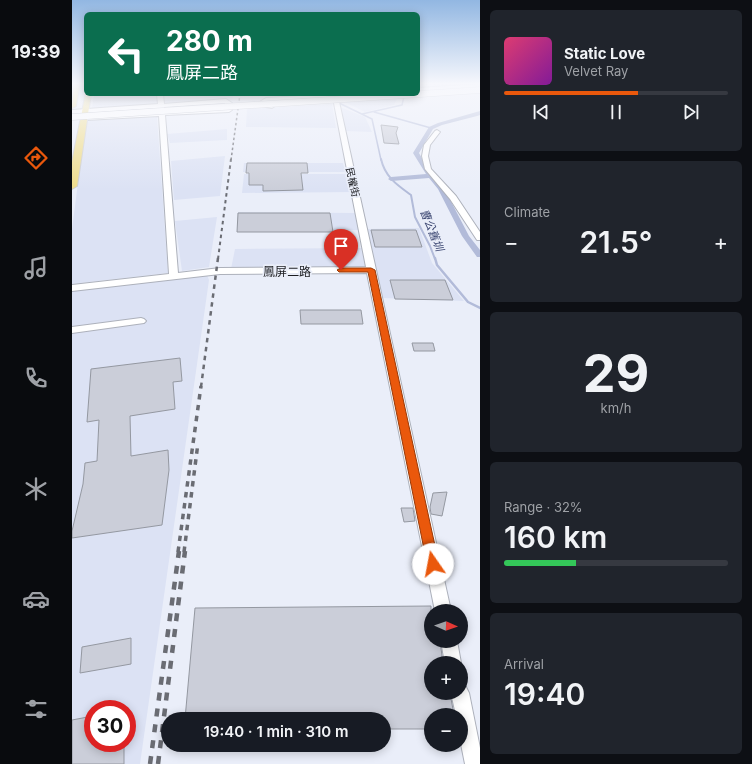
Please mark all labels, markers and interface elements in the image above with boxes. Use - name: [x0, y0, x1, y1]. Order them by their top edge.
- text: 280 m: [166, 24, 253, 58]
- icon: left: [100, 28, 152, 80]
- text: 19:39: [12, 41, 60, 62]
- text: Static Love: [564, 44, 645, 63]
- text: 鳳屏二路: [166, 62, 238, 83]
- text: Velvet Ray: [564, 63, 628, 79]
- icon: previous: [530, 101, 552, 123]
- icon: pause: [605, 101, 627, 123]
- icon: next: [680, 101, 702, 123]
- icon: directions: [22, 144, 50, 172]
- street label: 民權街: [344, 166, 362, 198]
- text: Climate: [504, 204, 550, 220]
- water label: 曹公舊圳: [417, 207, 447, 255]
- text: 21.5°: [579, 224, 653, 260]
- pin: [324, 229, 358, 270]
- text: −: [504, 229, 519, 255]
- text: +: [713, 229, 728, 255]
- icon: arrive: [330, 235, 352, 257]
- icon: music: [22, 254, 50, 282]
- street label: 鳳屏二路: [263, 264, 311, 279]
- text: 29: [583, 342, 649, 405]
- icon: phone: [22, 364, 50, 392]
- text: km/h: [601, 400, 631, 416]
- icon: climate: [22, 475, 50, 503]
- text: Range · 32%: [504, 499, 583, 515]
- text: 160 km: [504, 519, 607, 555]
- position arrow: [412, 543, 454, 585]
- icon: car: [22, 585, 50, 613]
- north arrow: [424, 604, 468, 648]
- map controls: [424, 604, 468, 752]
- button: +: [424, 656, 468, 700]
- text: Arrival: [504, 656, 544, 672]
- text: 19:40: [504, 676, 585, 712]
- icon: filters: [22, 695, 50, 723]
- speed limit sign: 30: [84, 700, 136, 752]
- button: −: [424, 708, 468, 752]
- text: 19:40 · 1 min · 310 m: [203, 722, 349, 741]

